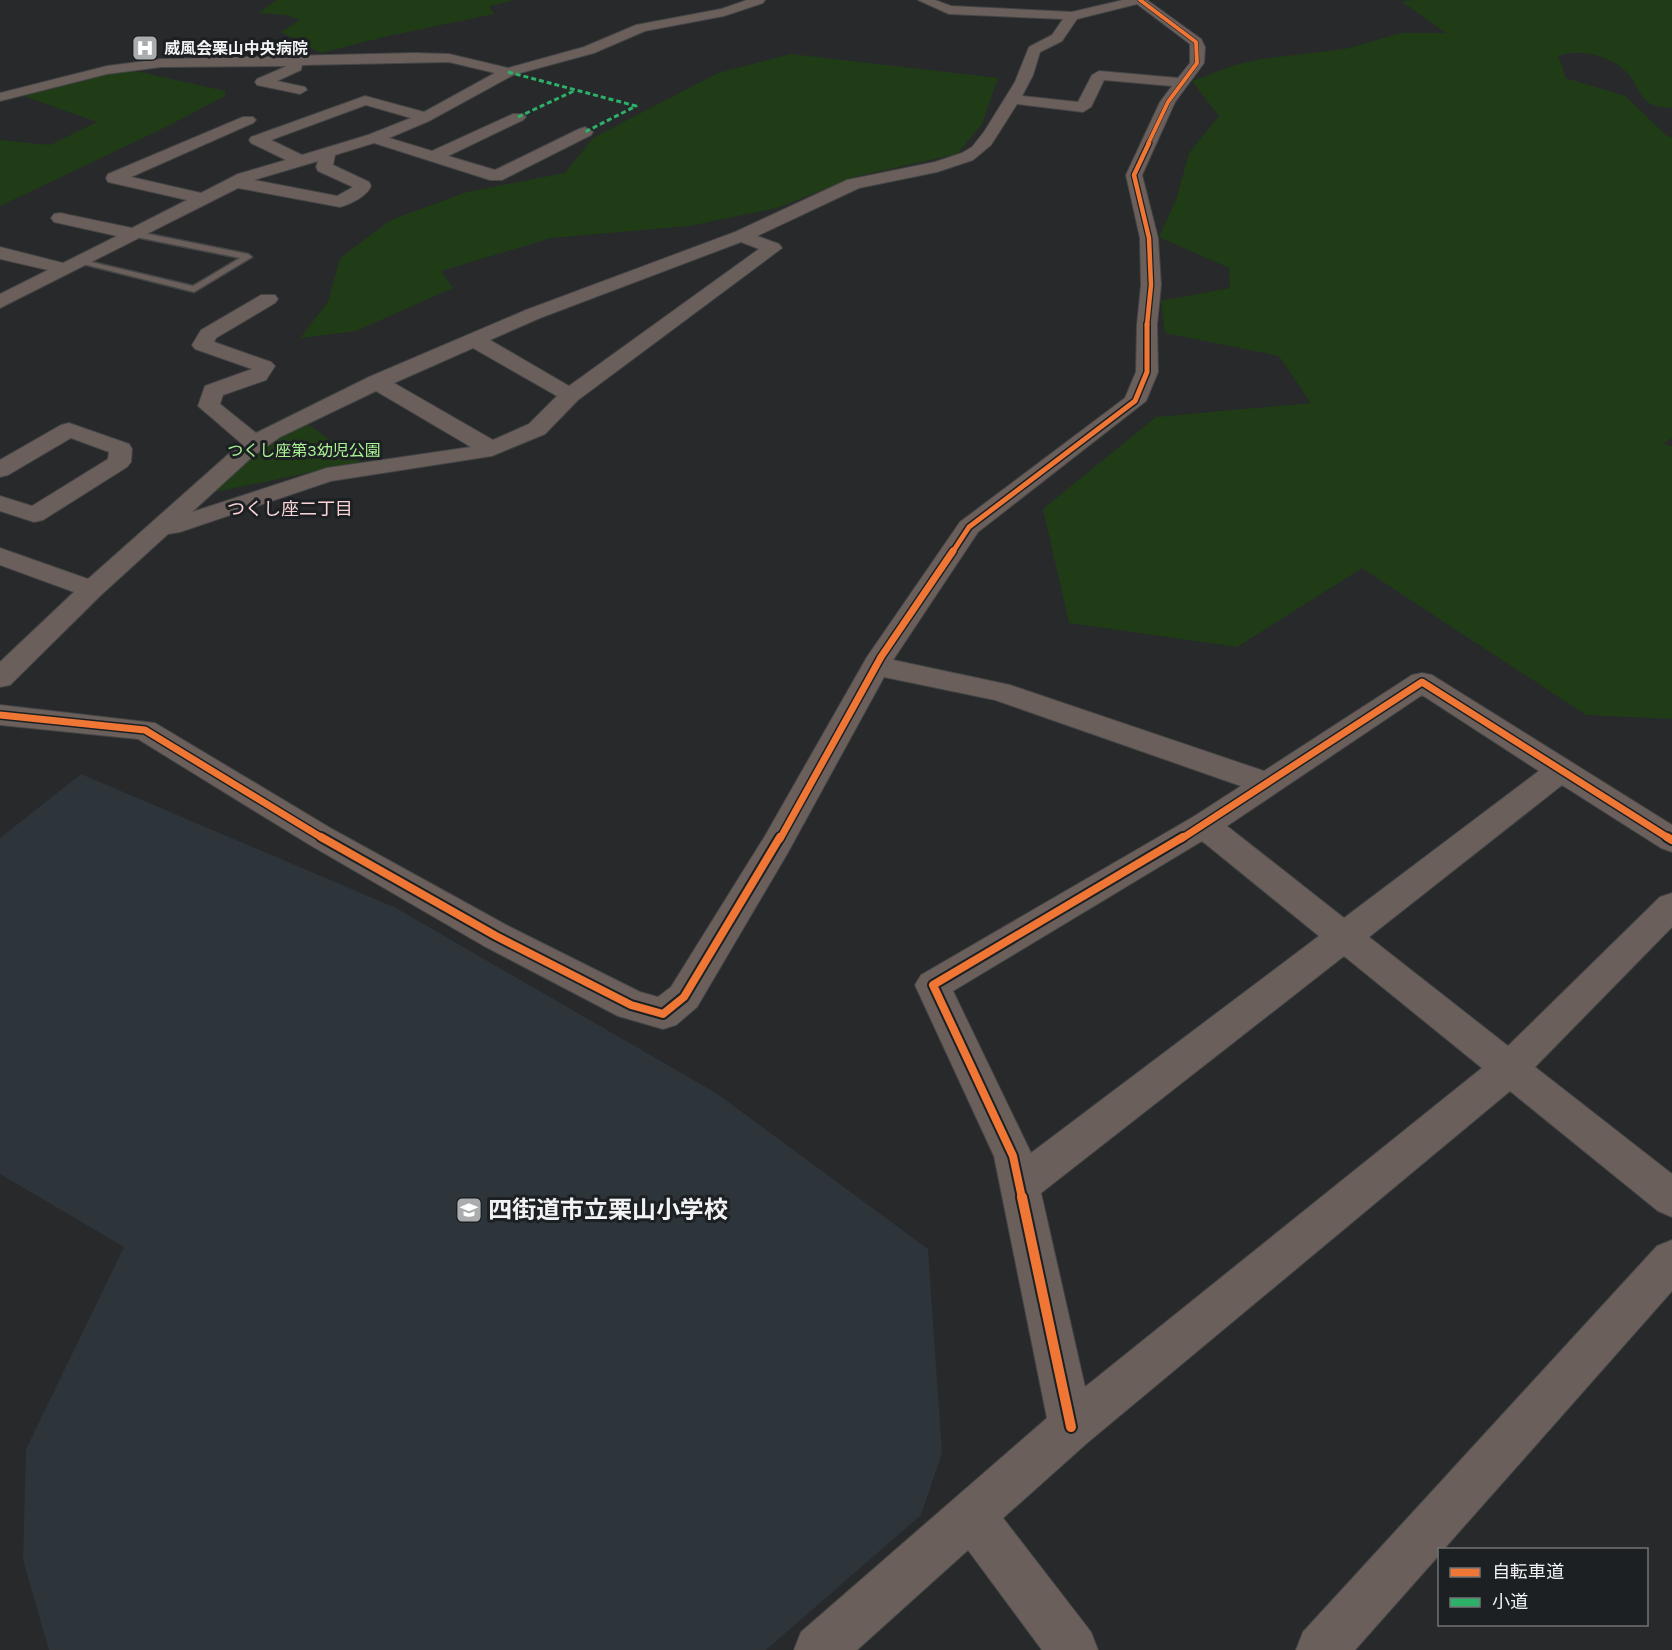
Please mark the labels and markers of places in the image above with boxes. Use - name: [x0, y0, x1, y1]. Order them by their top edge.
- hospital icon: 威風会栗山中央病院: [130, 33, 160, 63]
- place label: 威風会栗山中央病院: [164, 39, 308, 58]
- school or university icon: 四街道市立栗山小学校: [454, 1195, 484, 1225]
- place label: 四街道市立栗山小学校: [488, 1196, 728, 1224]

